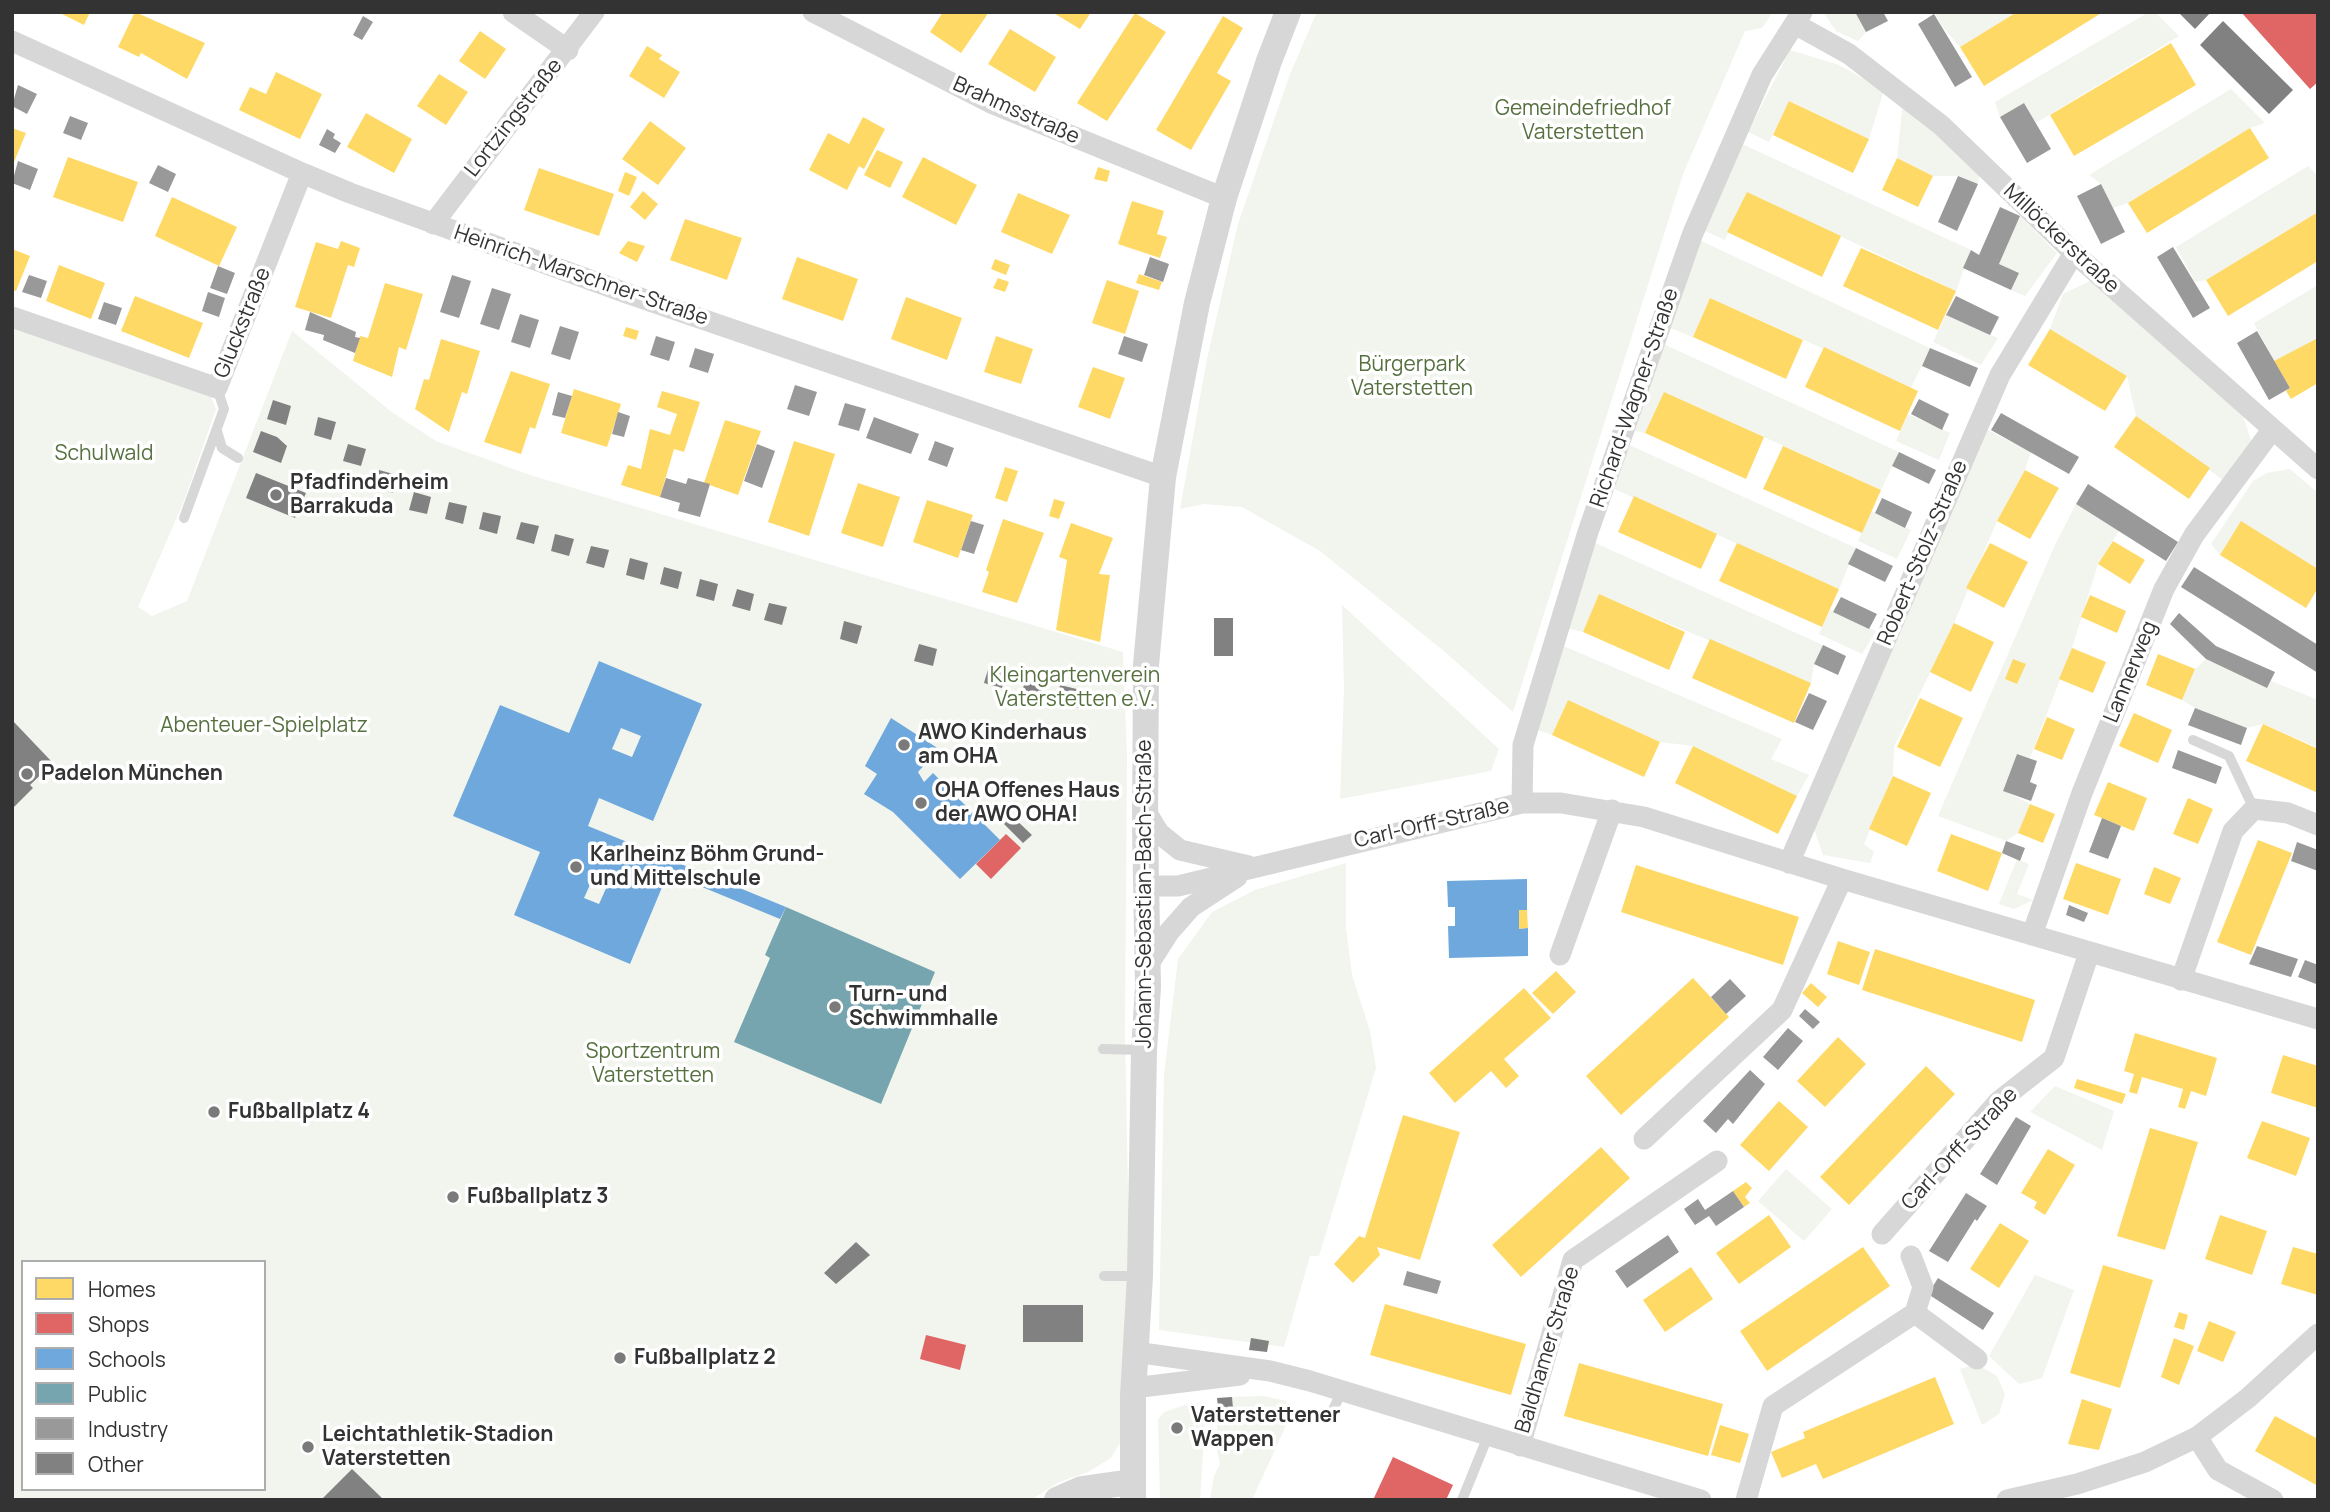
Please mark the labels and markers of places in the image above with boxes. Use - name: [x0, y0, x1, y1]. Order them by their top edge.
- place label: Pfadfinderheim Barrakuda: [290, 470, 449, 520]
- marker: Pfadfinderheim Barrakuda: [268, 487, 284, 503]
- place label: AWO Kinderhaus am OHA: [918, 720, 1087, 770]
- marker: AWO Kinderhaus am OHA: [896, 737, 912, 753]
- place label: Padelon München: [41, 761, 223, 787]
- marker: Padelon München: [19, 766, 35, 782]
- place label: OHA Offenes Haus der AWO OHA!: [935, 778, 1120, 828]
- marker: OHA Offenes Haus der AWO OHA!: [913, 795, 929, 811]
- place label: Karlheinz Böhm Grund- und Mittelschule: [590, 842, 824, 892]
- marker: Karlheinz Böhm Grund- und Mittelschule: [568, 859, 584, 875]
- place label: Turn- und Schwimmhalle: [849, 982, 998, 1032]
- marker: Turn- und Schwimmhalle: [827, 999, 843, 1015]
- place label: Fußballplatz 4: [228, 1099, 370, 1125]
- marker: Fußballplatz 4: [206, 1104, 222, 1120]
- place label: Fußballplatz 3: [467, 1184, 609, 1210]
- marker: Fußballplatz 3: [445, 1189, 461, 1205]
- place label: Fußballplatz 2: [634, 1345, 776, 1371]
- marker: Fußballplatz 2: [612, 1350, 628, 1366]
- place label: Vaterstettener Wappen: [1191, 1403, 1340, 1453]
- marker: Vaterstettener Wappen: [1169, 1420, 1185, 1436]
- place label: Leichtathletik-Stadion Vaterstetten: [322, 1422, 553, 1472]
- marker: Leichtathletik-Stadion Vaterstetten: [300, 1439, 316, 1455]

